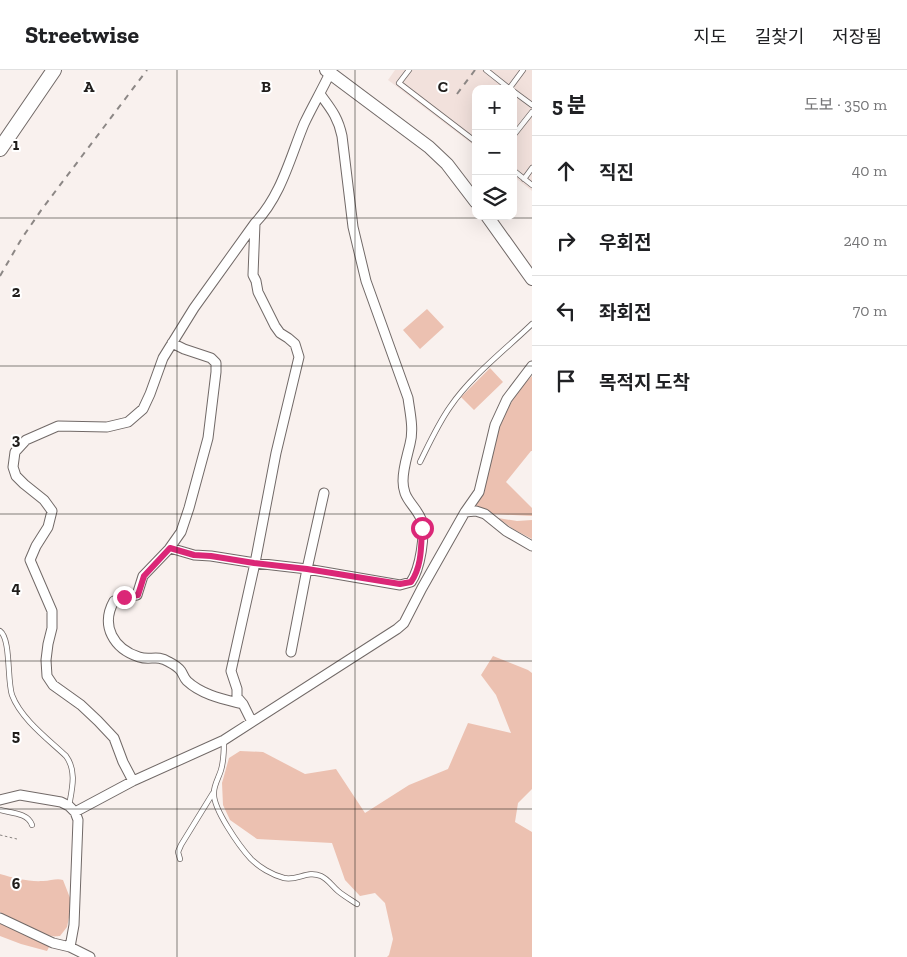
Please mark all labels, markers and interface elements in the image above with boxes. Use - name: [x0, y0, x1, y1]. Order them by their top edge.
- text: Streetwise: [25, 20, 139, 49]
- text: 지도: [694, 26, 727, 48]
- text: 길찾기: [755, 26, 804, 48]
- text: 저장됨: [832, 26, 882, 48]
- text: A: [84, 77, 95, 96]
- text: B: [261, 77, 271, 96]
- text: C: [438, 77, 448, 96]
- map controls: [472, 85, 517, 220]
- button: +: [472, 85, 517, 130]
- text: 5 분: [552, 92, 586, 117]
- text: 도보 · 350 m: [804, 95, 887, 114]
- button: −: [472, 130, 517, 175]
- text: 1: [13, 135, 20, 154]
- icon: ahead: [552, 157, 580, 185]
- text: 직진: [599, 161, 634, 184]
- text: 40 m: [852, 161, 887, 180]
- button: layers: [472, 175, 517, 220]
- icon: right: [552, 227, 580, 255]
- text: 우회전: [599, 231, 651, 254]
- text: 240 m: [843, 231, 887, 250]
- text: 2: [12, 282, 21, 301]
- icon: left: [552, 297, 580, 325]
- text: 좌회전: [599, 301, 651, 324]
- text: 70 m: [853, 301, 887, 320]
- icon: arrive: [552, 367, 580, 395]
- text: 목적지 도착: [599, 371, 690, 394]
- text: 3: [12, 430, 21, 449]
- route start: [411, 517, 434, 540]
- text: 4: [11, 578, 21, 597]
- route end: [113, 586, 136, 609]
- text: 5: [12, 726, 20, 745]
- text: 6: [12, 874, 21, 893]

